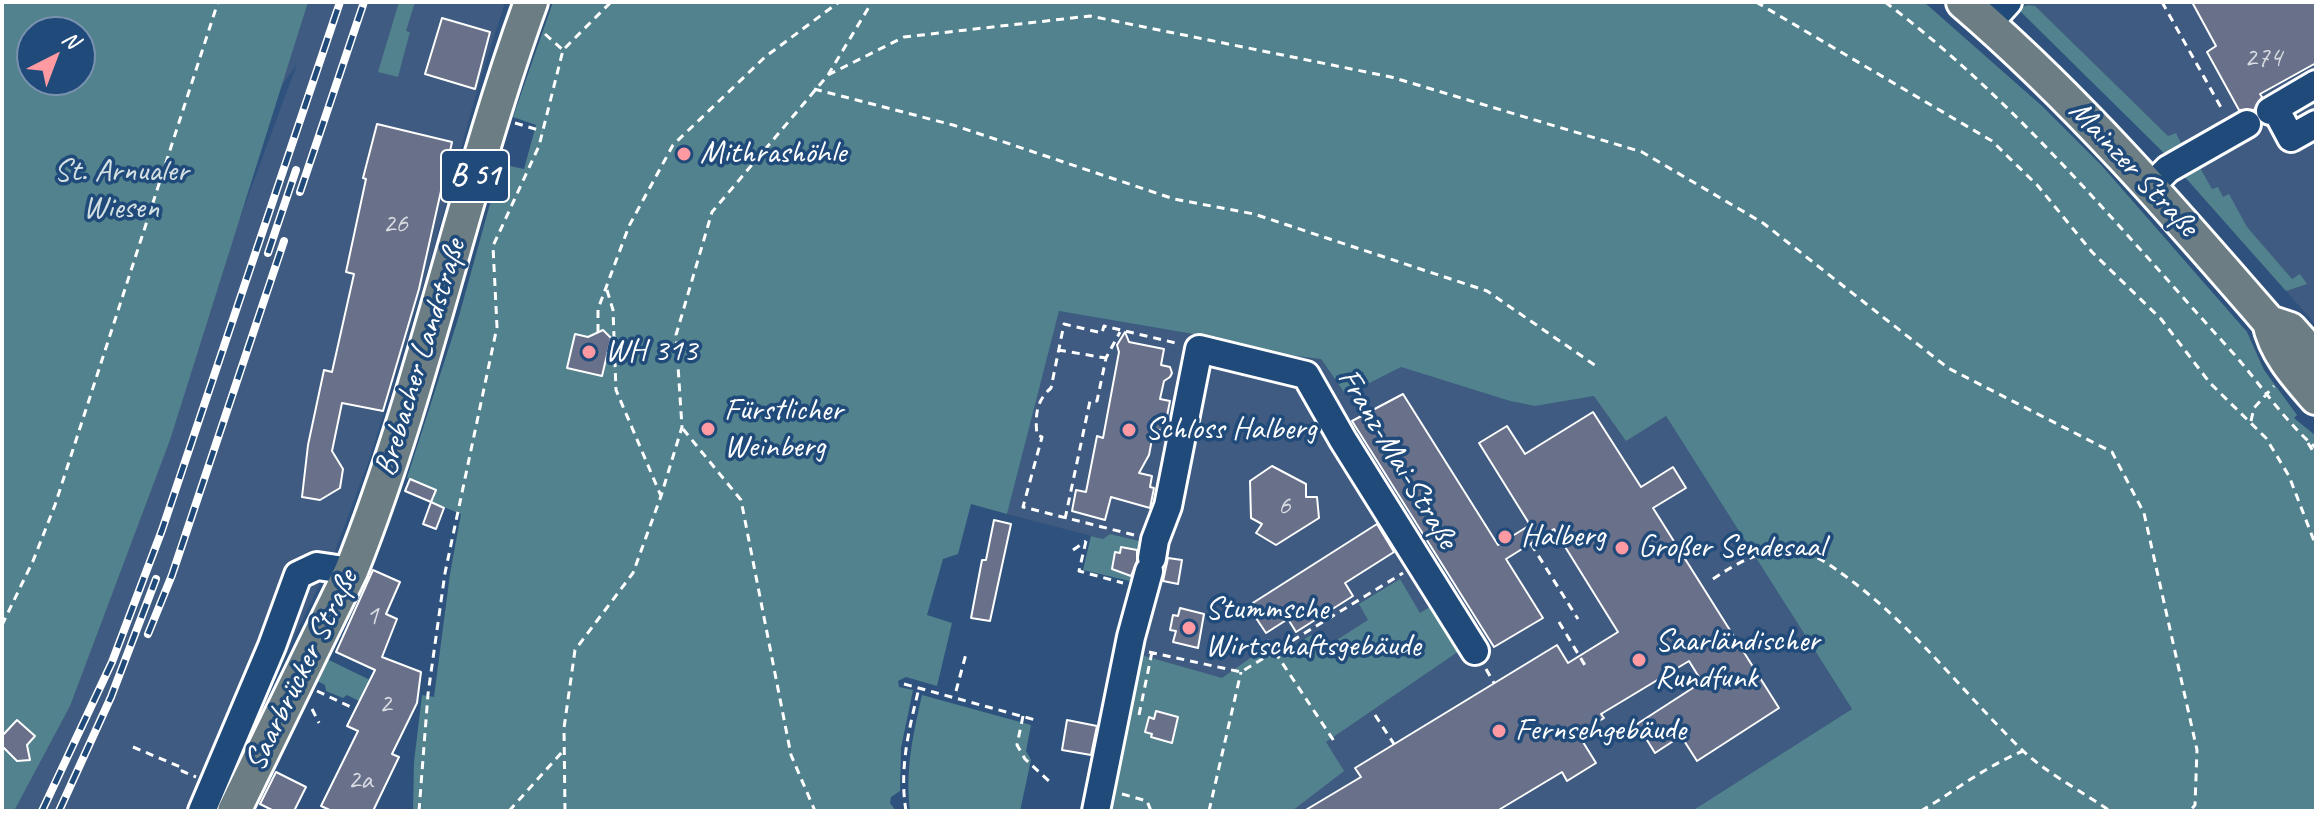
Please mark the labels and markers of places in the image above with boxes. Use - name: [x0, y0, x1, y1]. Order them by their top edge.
- place label: Mithrashöhle: [700, 135, 846, 173]
- marker: Mithrashöhle: [675, 145, 693, 163]
- place label: WH 313: [605, 333, 697, 371]
- marker: WH 313: [580, 343, 598, 361]
- place label: Fürstlicher Weinberg: [724, 392, 842, 467]
- place label: Schloss Halberg: [1145, 411, 1317, 449]
- marker: Fürstlicher Weinberg: [699, 420, 717, 438]
- marker: Schloss Halberg: [1120, 421, 1138, 439]
- place label: Halberg: [1521, 518, 1606, 556]
- marker: Halberg: [1496, 528, 1514, 546]
- place label: Großer Sendesaal: [1638, 529, 1825, 567]
- marker: Großer Sendesaal: [1613, 539, 1631, 557]
- place label: Stummsche Wirtschaftsgebäude: [1205, 591, 1421, 666]
- marker: Stummsche Wirtschaftsgebäude: [1180, 619, 1198, 637]
- place label: Saarländischer Rundfunk: [1655, 623, 1820, 698]
- marker: Saarländischer Rundfunk: [1630, 651, 1648, 669]
- place label: Fernsehgebäude: [1515, 712, 1686, 750]
- marker: Fernsehgebäude: [1490, 722, 1508, 740]

